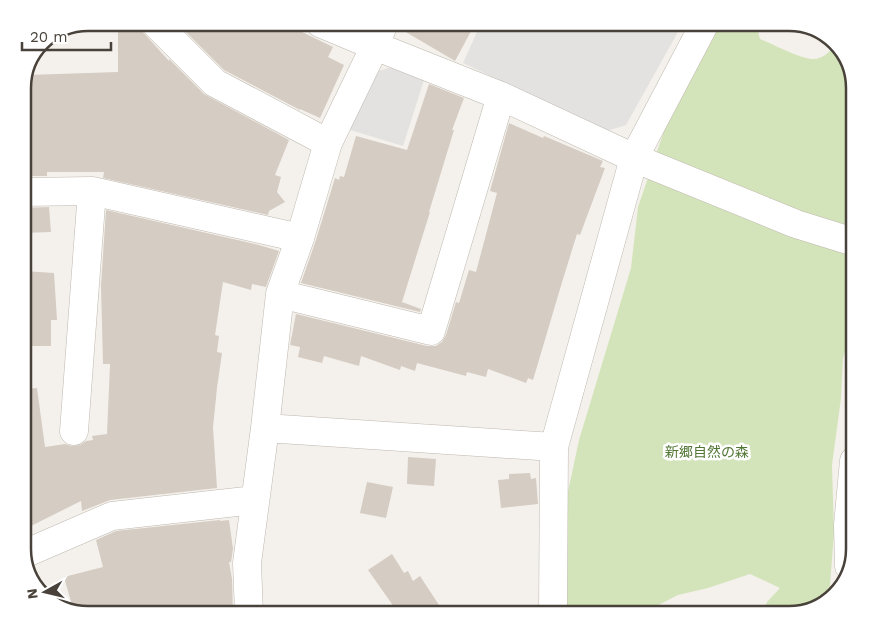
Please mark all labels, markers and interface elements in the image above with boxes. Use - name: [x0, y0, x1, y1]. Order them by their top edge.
- scale bar: [22, 20, 111, 52]
- text: 20 m: [30, 28, 68, 46]
- park label: 新郷自然の森: [665, 444, 749, 460]
- north arrow: [20, 567, 70, 617]
- text: N: [23, 588, 41, 600]

